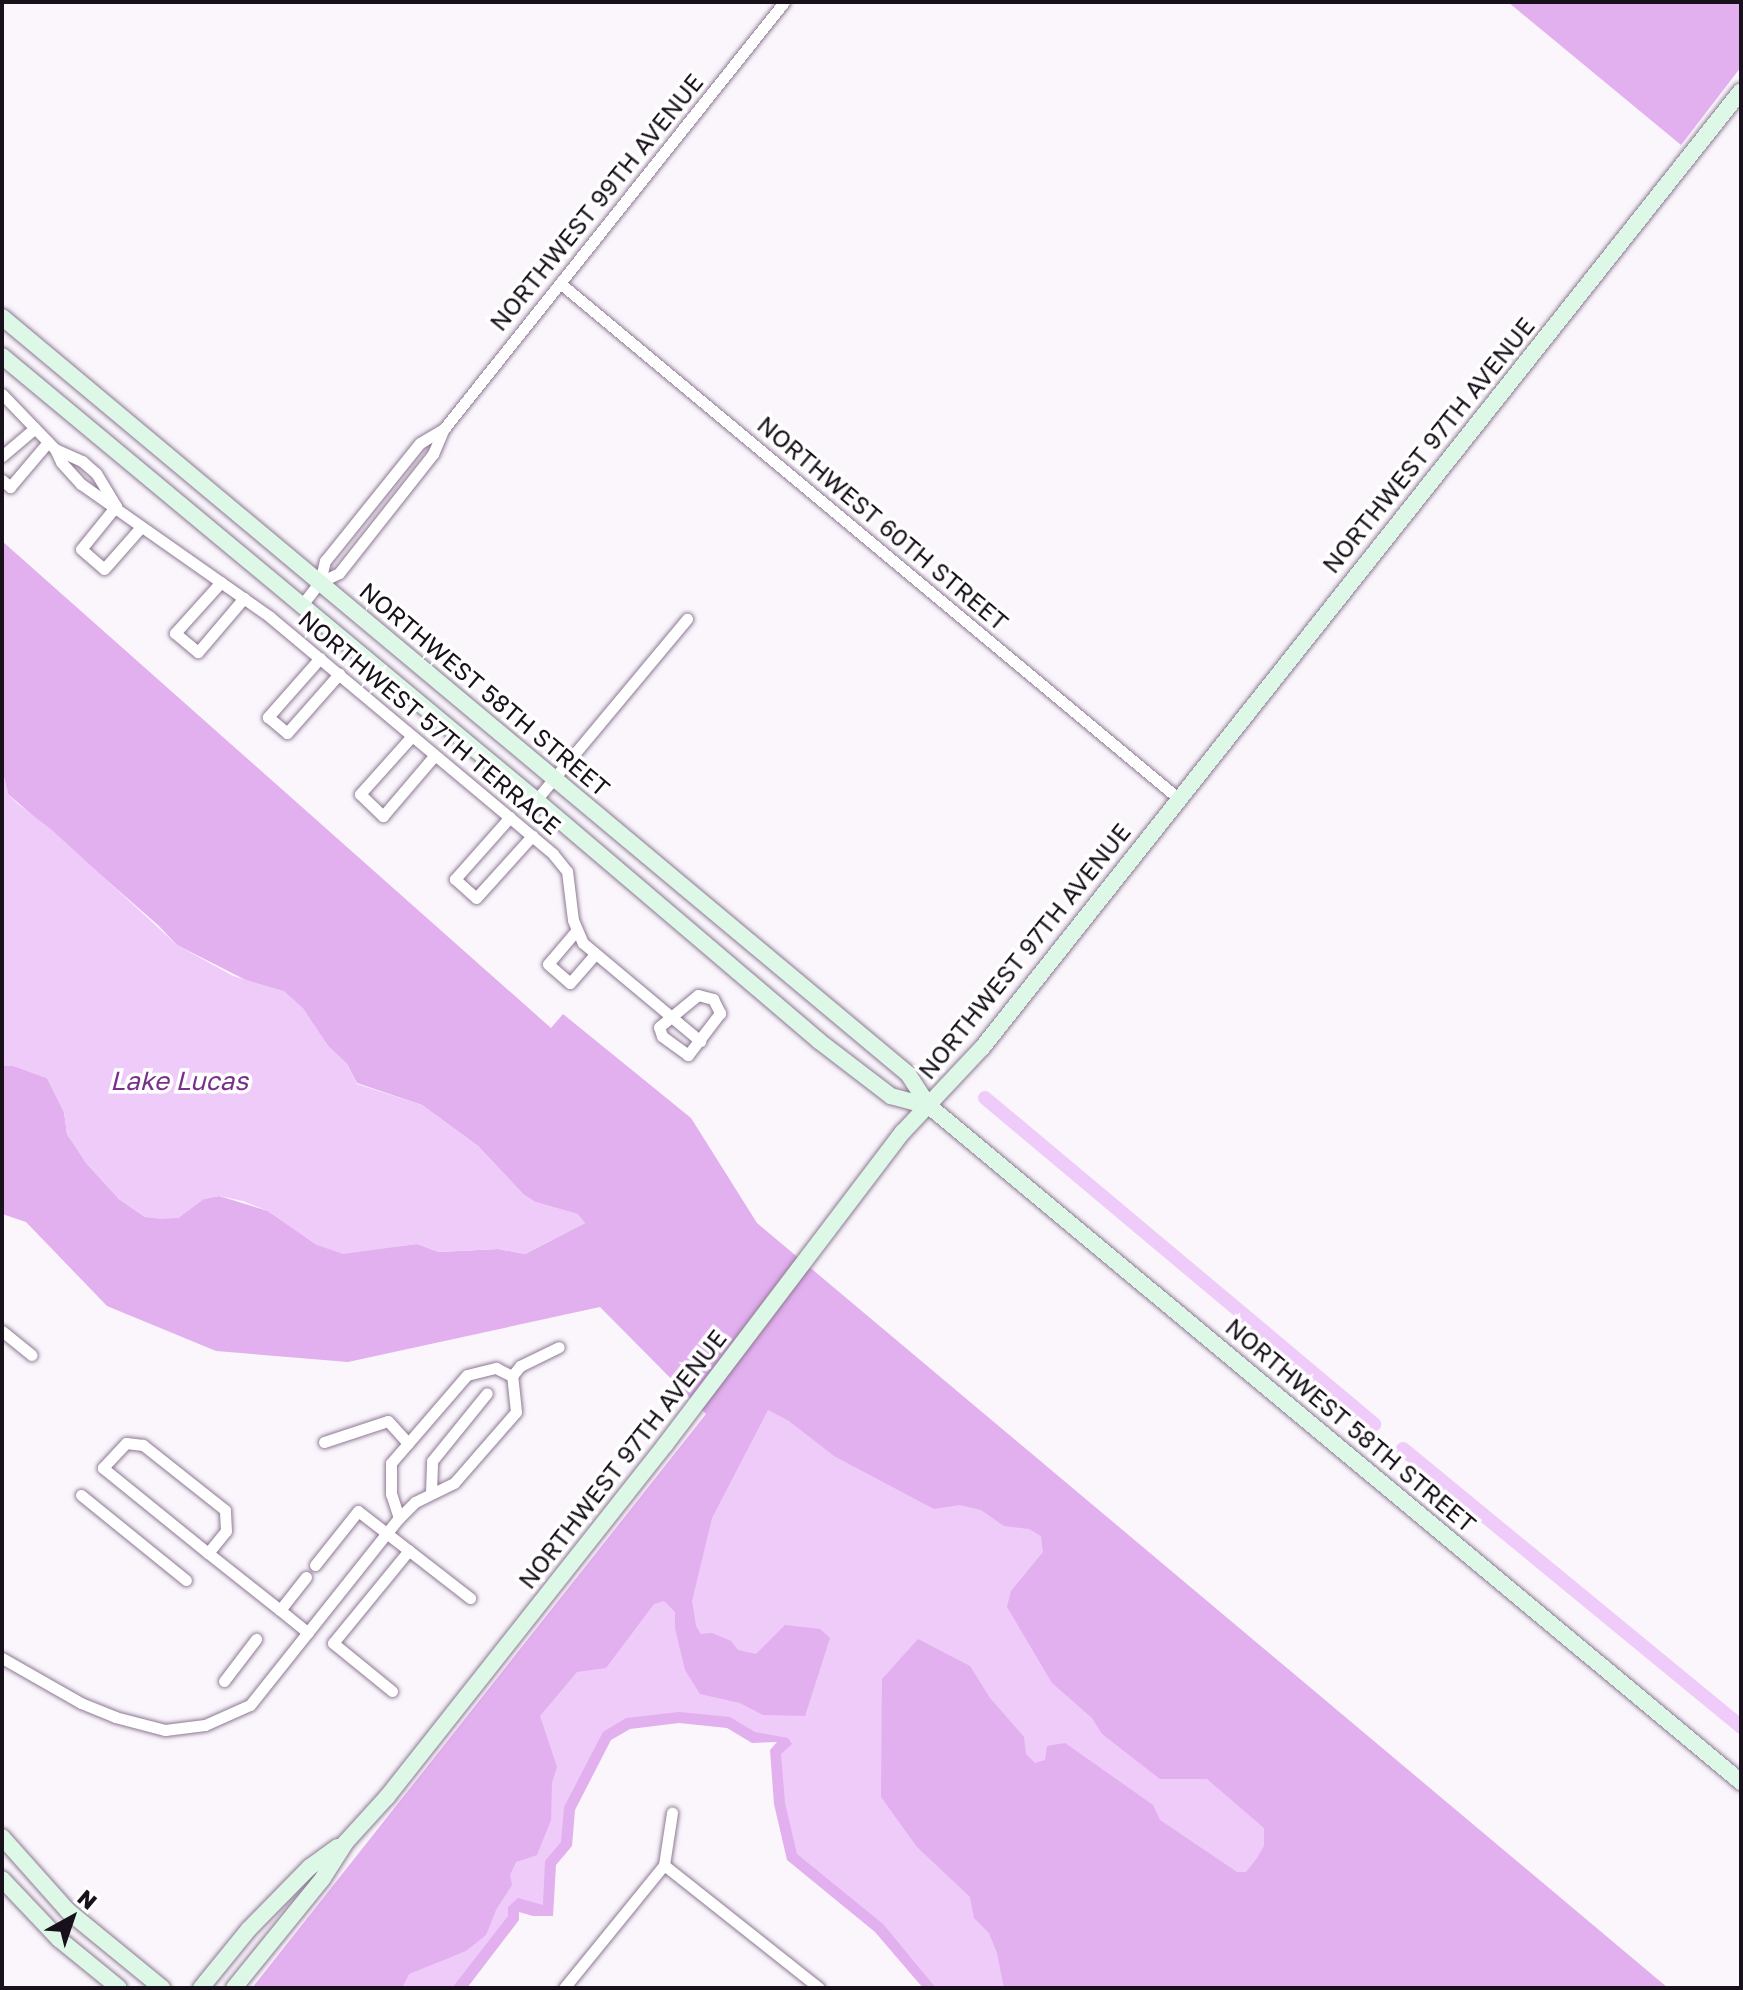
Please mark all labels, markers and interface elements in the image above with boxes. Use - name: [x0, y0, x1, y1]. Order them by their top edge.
- street label: NORTHWEST 99TH AVENUE: [483, 68, 709, 336]
- street label: NORTHWEST 97TH AVENUE: [1316, 311, 1540, 579]
- street label: NORTHWEST 60TH STREET: [752, 410, 1014, 636]
- street label: NORTHWEST 58TH STREET: [354, 576, 616, 802]
- street label: NORTHWEST 57TH TERRACE: [293, 604, 567, 840]
- street label: NORTHWEST 97TH AVENUE: [912, 817, 1136, 1085]
- water label: Lake Lucas: [110, 1065, 248, 1097]
- street label: NORTHWEST 58TH STREET: [1220, 1312, 1482, 1538]
- street label: NORTHWEST 97TH AVENUE: [512, 1324, 732, 1594]
- north arrow: [32, 1878, 112, 1958]
- text: N: [73, 1884, 103, 1915]

